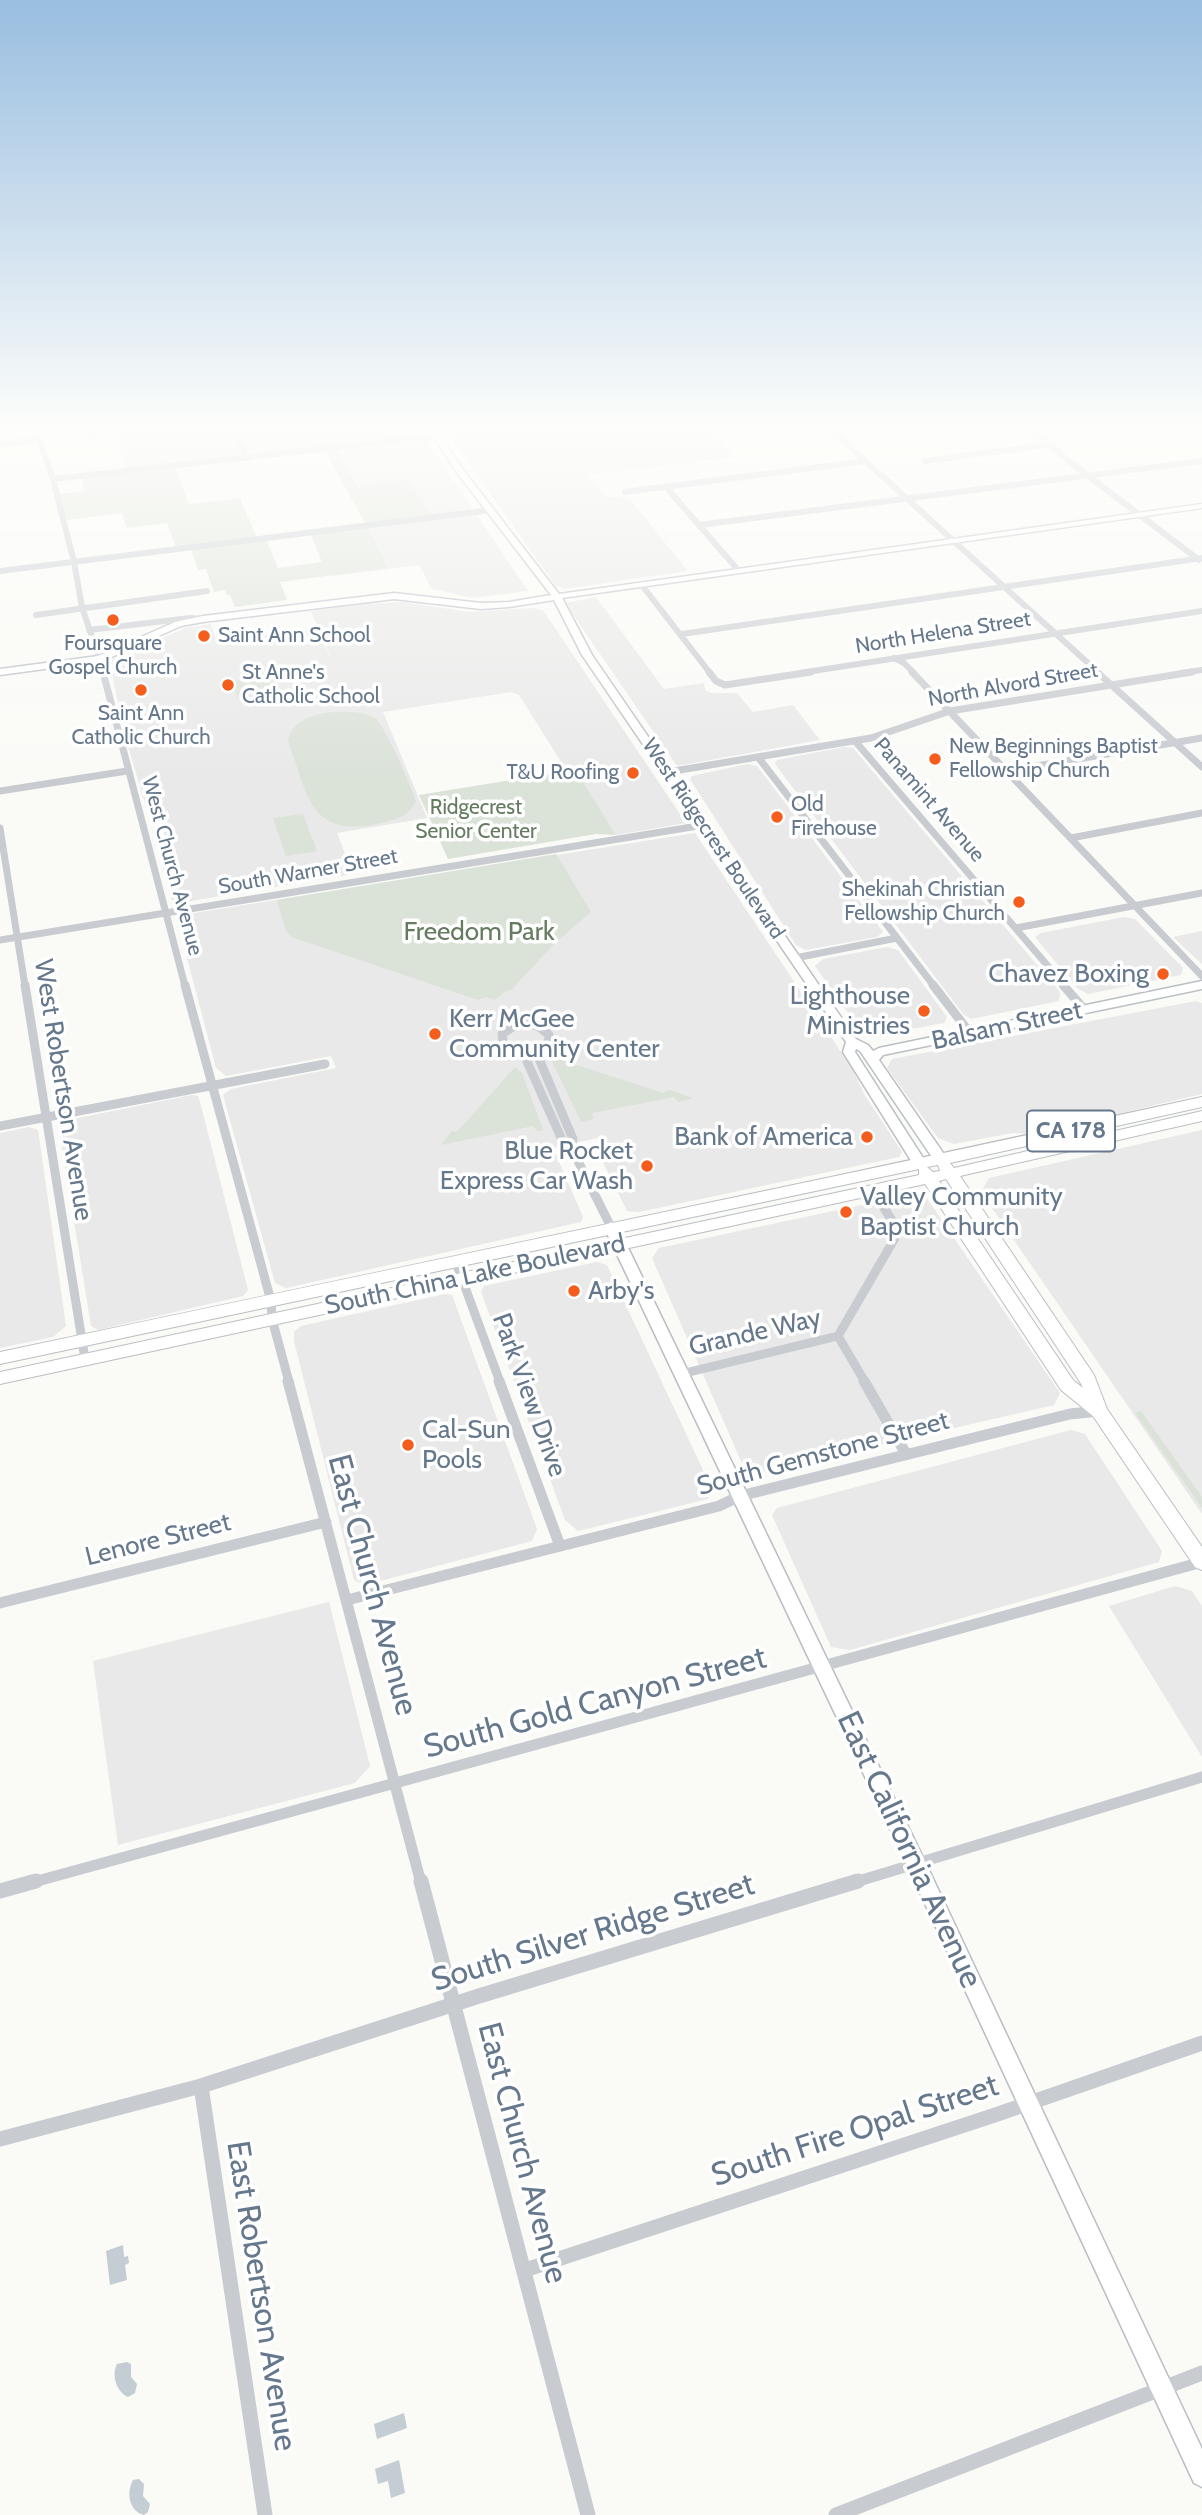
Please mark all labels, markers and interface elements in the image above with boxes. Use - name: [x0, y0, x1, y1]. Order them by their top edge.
- street label: North Helena Street: [853, 607, 1033, 659]
- marker: Foursquare Gospel Church: [105, 612, 121, 628]
- place label: Saint Ann School: [218, 623, 371, 649]
- marker: Saint Ann School: [196, 628, 212, 644]
- place label: Foursquare Gospel Church: [49, 631, 177, 681]
- street label: North Alvord Street: [926, 658, 1100, 712]
- place label: St Anne's Catholic School: [242, 660, 380, 710]
- marker: St Anne's Catholic School: [220, 677, 236, 693]
- marker: Saint Ann Catholic Church: [133, 682, 149, 698]
- place label: Saint Ann Catholic Church: [71, 701, 211, 751]
- street label: Panamint Avenue: [868, 733, 990, 867]
- street label: West Ridgecrest Boulevard: [637, 734, 789, 944]
- place label: New Beginnings Baptist Fellowship Church: [949, 734, 1158, 784]
- marker: New Beginnings Baptist Fellowship Church: [927, 751, 943, 767]
- place label: T&U Roofing: [507, 760, 619, 786]
- marker: T&U Roofing: [625, 765, 641, 781]
- street label: West Church Avenue: [136, 774, 208, 958]
- place label: Old Firehouse: [791, 792, 877, 842]
- park label: Ridgecrest Senior Center: [415, 795, 537, 845]
- marker: Old Firehouse: [769, 809, 785, 825]
- street label: South Warner Street: [216, 844, 400, 900]
- place label: Shekinah Christian Fellowship Church: [841, 877, 1005, 927]
- marker: Shekinah Christian Fellowship Church: [1011, 894, 1027, 910]
- park label: Freedom Park: [403, 916, 555, 948]
- street label: West Robertson Avenue: [27, 957, 99, 1223]
- place label: Chavez Boxing: [988, 958, 1149, 990]
- marker: Chavez Boxing: [1155, 966, 1171, 982]
- place label: Lighthouse Ministries: [790, 980, 910, 1042]
- street label: Balsam Street: [929, 995, 1085, 1057]
- place label: Kerr McGee Community Center: [449, 1003, 659, 1064]
- marker: Lighthouse Ministries: [916, 1003, 932, 1019]
- marker: Kerr McGee Community Center: [427, 1026, 443, 1042]
- road number: CA 178: [1027, 1111, 1115, 1152]
- place label: Bank of America: [674, 1121, 853, 1153]
- marker: Bank of America: [859, 1129, 875, 1145]
- place label: Blue Rocket Express Car Wash: [440, 1135, 633, 1196]
- marker: Blue Rocket Express Car Wash: [639, 1158, 655, 1174]
- place label: Valley Community Baptist Church: [860, 1181, 1063, 1242]
- marker: Valley Community Baptist Church: [838, 1204, 854, 1220]
- street label: South China Lake Boulevard: [322, 1228, 628, 1322]
- place label: Arby's: [588, 1275, 654, 1307]
- marker: Arby's: [566, 1283, 582, 1299]
- street label: Grande Way: [686, 1303, 824, 1363]
- street label: Park View Drive: [485, 1309, 573, 1481]
- street label: South Gemstone Street: [694, 1405, 952, 1503]
- place label: Cal-Sun Pools: [422, 1414, 511, 1476]
- marker: Cal-Sun Pools: [400, 1437, 416, 1453]
- street label: East Church Avenue: [319, 1450, 425, 1720]
- street label: Lenore Street: [82, 1507, 234, 1573]
- street label: South Gold Canyon Street: [420, 1639, 770, 1767]
- street label: East California Avenue: [828, 1706, 990, 1994]
- street label: South Silver Ridge Street: [427, 1866, 759, 2000]
- street label: East Church Avenue: [469, 2018, 575, 2288]
- street label: South Fire Opal Street: [707, 2066, 1003, 2196]
- street label: East Robertson Avenue: [218, 2138, 304, 2454]

